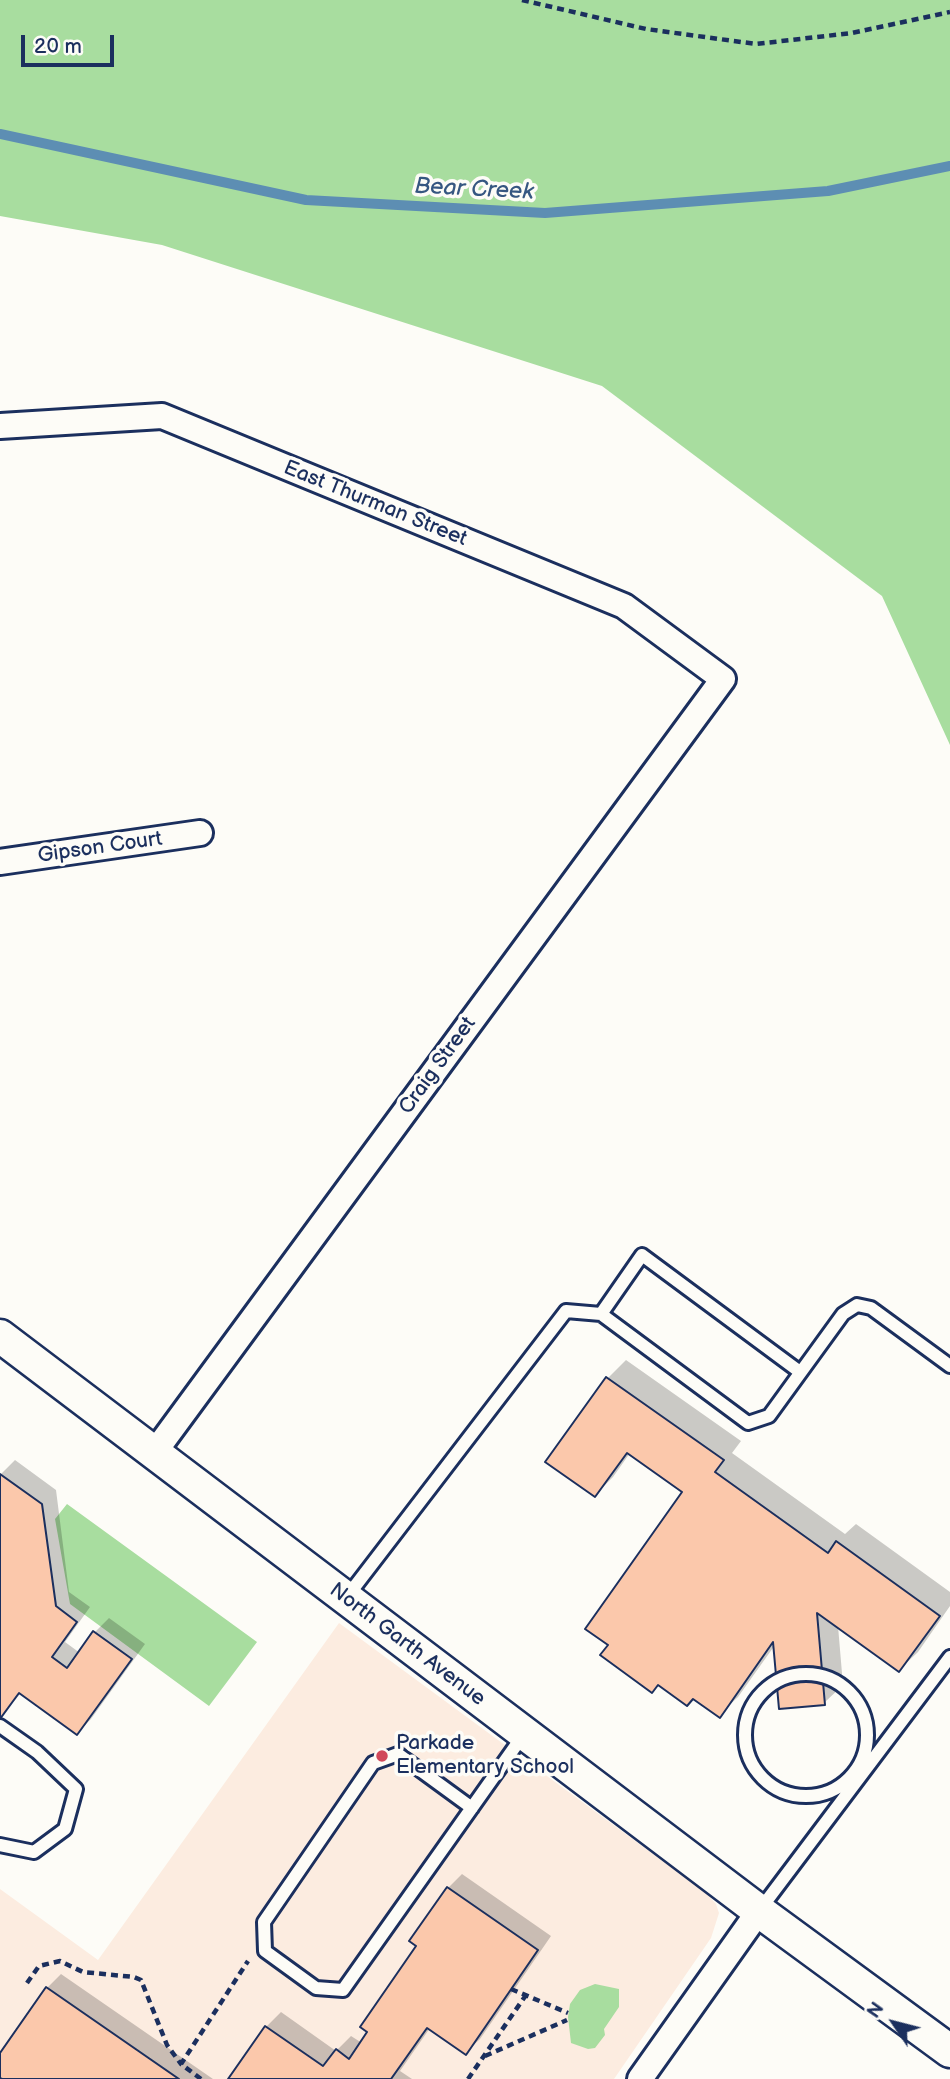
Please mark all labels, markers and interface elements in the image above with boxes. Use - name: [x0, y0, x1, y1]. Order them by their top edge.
- scale bar: [24, 21, 117, 65]
- text: 20 m: [34, 34, 82, 59]
- water label: Bear Creek: [414, 173, 534, 207]
- street label: East Thurman Street: [280, 456, 470, 552]
- street label: Gipson Court: [36, 827, 164, 869]
- street label: Craig Street: [394, 1012, 482, 1120]
- street label: North Garth Avenue: [324, 1578, 490, 1712]
- place label: Parkade Elementary School: [396, 1731, 574, 1781]
- marker: Parkade Elementary School: [374, 1748, 390, 1764]
- north arrow: [859, 1988, 929, 2058]
- text: N: [863, 1998, 890, 2023]

